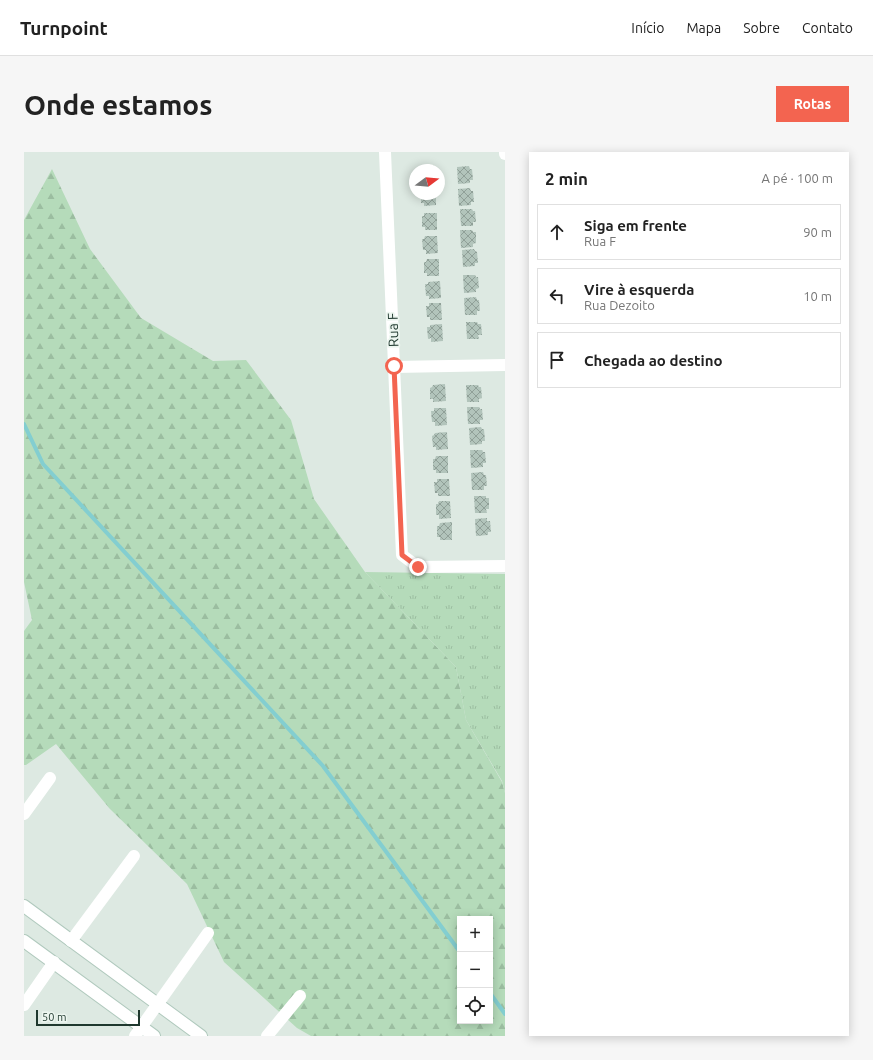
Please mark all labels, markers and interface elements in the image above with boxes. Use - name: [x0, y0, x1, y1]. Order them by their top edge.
- text: Turnpoint: [20, 17, 108, 39]
- text: Início: [631, 20, 664, 36]
- text: Mapa: [686, 20, 721, 36]
- text: Sobre: [743, 20, 780, 36]
- text: Contato: [802, 20, 853, 36]
- button: Rotas: [776, 86, 849, 122]
- text: Onde estamos: [24, 89, 212, 120]
- north arrow: [409, 164, 445, 200]
- text: 2 min: [545, 169, 588, 188]
- text: A pé · 100 m: [761, 171, 833, 185]
- text: Siga em frente: [584, 217, 687, 234]
- icon: ahead: [546, 221, 568, 243]
- text: 90 m: [803, 225, 832, 239]
- text: Rua F: [584, 234, 616, 248]
- text: Vire à esquerda: [584, 281, 694, 298]
- icon: left: [546, 285, 568, 307]
- text: 10 m: [803, 289, 832, 303]
- text: Rua Dezoito: [584, 298, 655, 312]
- street label: Rua F: [384, 312, 402, 348]
- icon: arrive: [546, 349, 568, 371]
- text: Chegada ao destino: [584, 352, 723, 369]
- route start: [385, 357, 403, 375]
- route end: [409, 558, 427, 576]
- map controls: [457, 916, 493, 1024]
- button: +: [457, 916, 493, 952]
- button: −: [457, 952, 493, 988]
- button: locate: [457, 988, 493, 1024]
- scale bar: [36, 1008, 140, 1027]
- text: 50 m: [42, 1011, 66, 1023]

